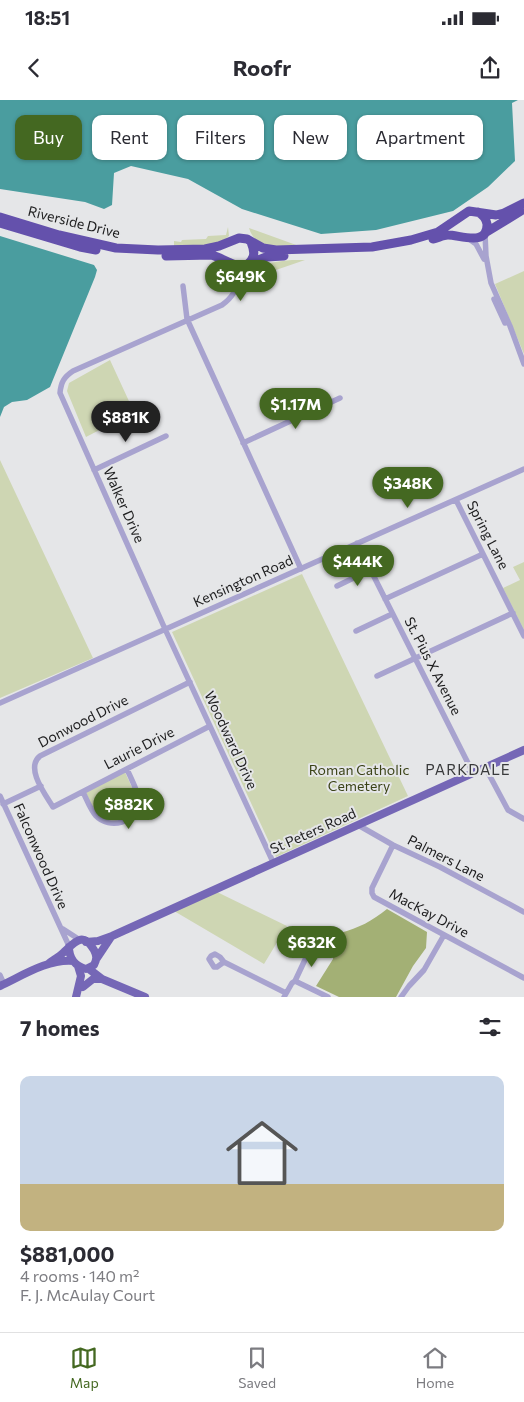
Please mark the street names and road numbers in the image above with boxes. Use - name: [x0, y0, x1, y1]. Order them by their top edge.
- street label: Riverside Drive: [26, 202, 122, 241]
- street label: Walker Drive: [100, 464, 149, 545]
- street label: Spring Lane: [464, 498, 513, 572]
- street label: Kensington Road: [190, 551, 295, 610]
- street label: St. Pius X Avenue: [401, 614, 466, 718]
- street label: Woodward Drive: [201, 688, 262, 792]
- street label: Donwood Drive: [35, 691, 131, 751]
- street label: Laurie Drive: [101, 723, 177, 772]
- street label: Falconwood Drive: [10, 800, 72, 911]
- street label: St Peters Road: [267, 804, 358, 857]
- street label: Palmers Lane: [405, 831, 488, 884]
- street label: MacKay Drive: [386, 884, 472, 941]

